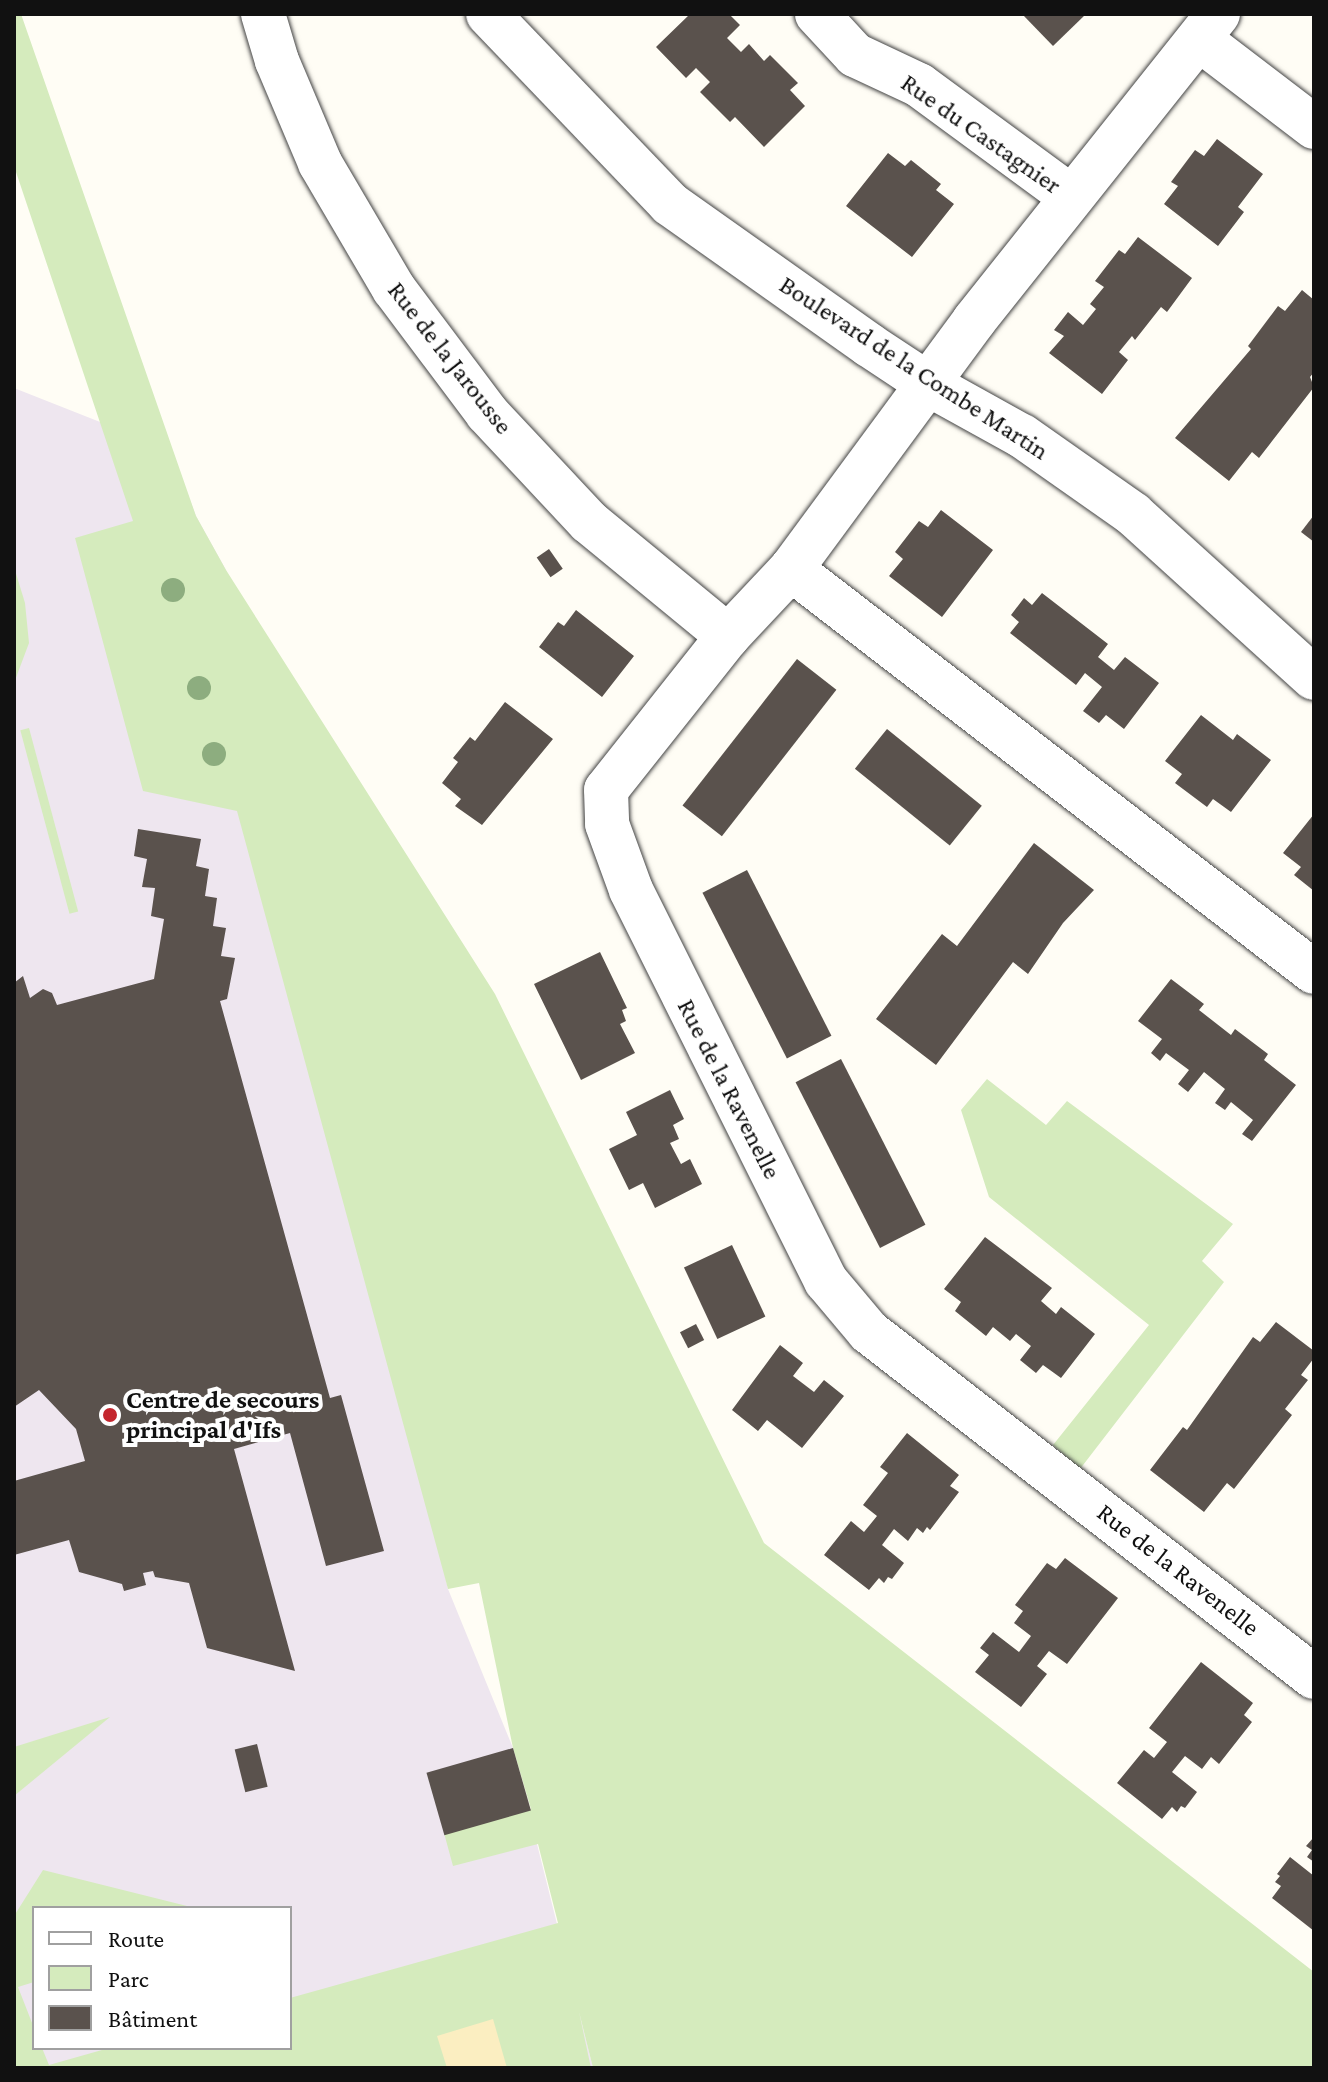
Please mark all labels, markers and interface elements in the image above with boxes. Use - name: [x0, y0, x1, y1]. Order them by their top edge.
- street label: Rue du Castagnier: [895, 67, 1067, 201]
- street label: Boulevard de la Combe Martin: [773, 269, 1055, 467]
- street label: Rue de la Jarousse: [381, 276, 519, 440]
- street label: Rue de la Ravenelle: [670, 994, 788, 1184]
- place label: Centre de secours principal d'Ifs: [126, 1384, 319, 1446]
- marker: Centre de secours principal d'Ifs: [101, 1406, 119, 1424]
- street label: Rue de la Ravenelle: [1091, 1497, 1265, 1643]
- legend: [32, 1906, 292, 2050]
- text: Route: [108, 1925, 164, 1952]
- text: Parc: [108, 1965, 149, 1992]
- text: Bâtiment: [108, 2005, 197, 2032]

